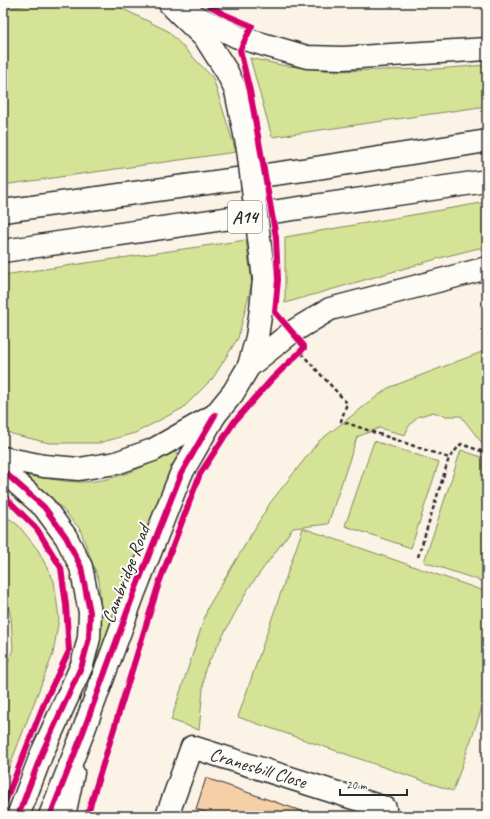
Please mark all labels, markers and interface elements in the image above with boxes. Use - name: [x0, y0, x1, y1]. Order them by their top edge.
- road number: A14: [228, 201, 262, 233]
- street label: Cambridge Road: [96, 519, 157, 627]
- street label: Cranesbill Close: [207, 742, 311, 795]
- scale bar: [340, 771, 407, 797]
- text: 20 m: [346, 777, 368, 793]

